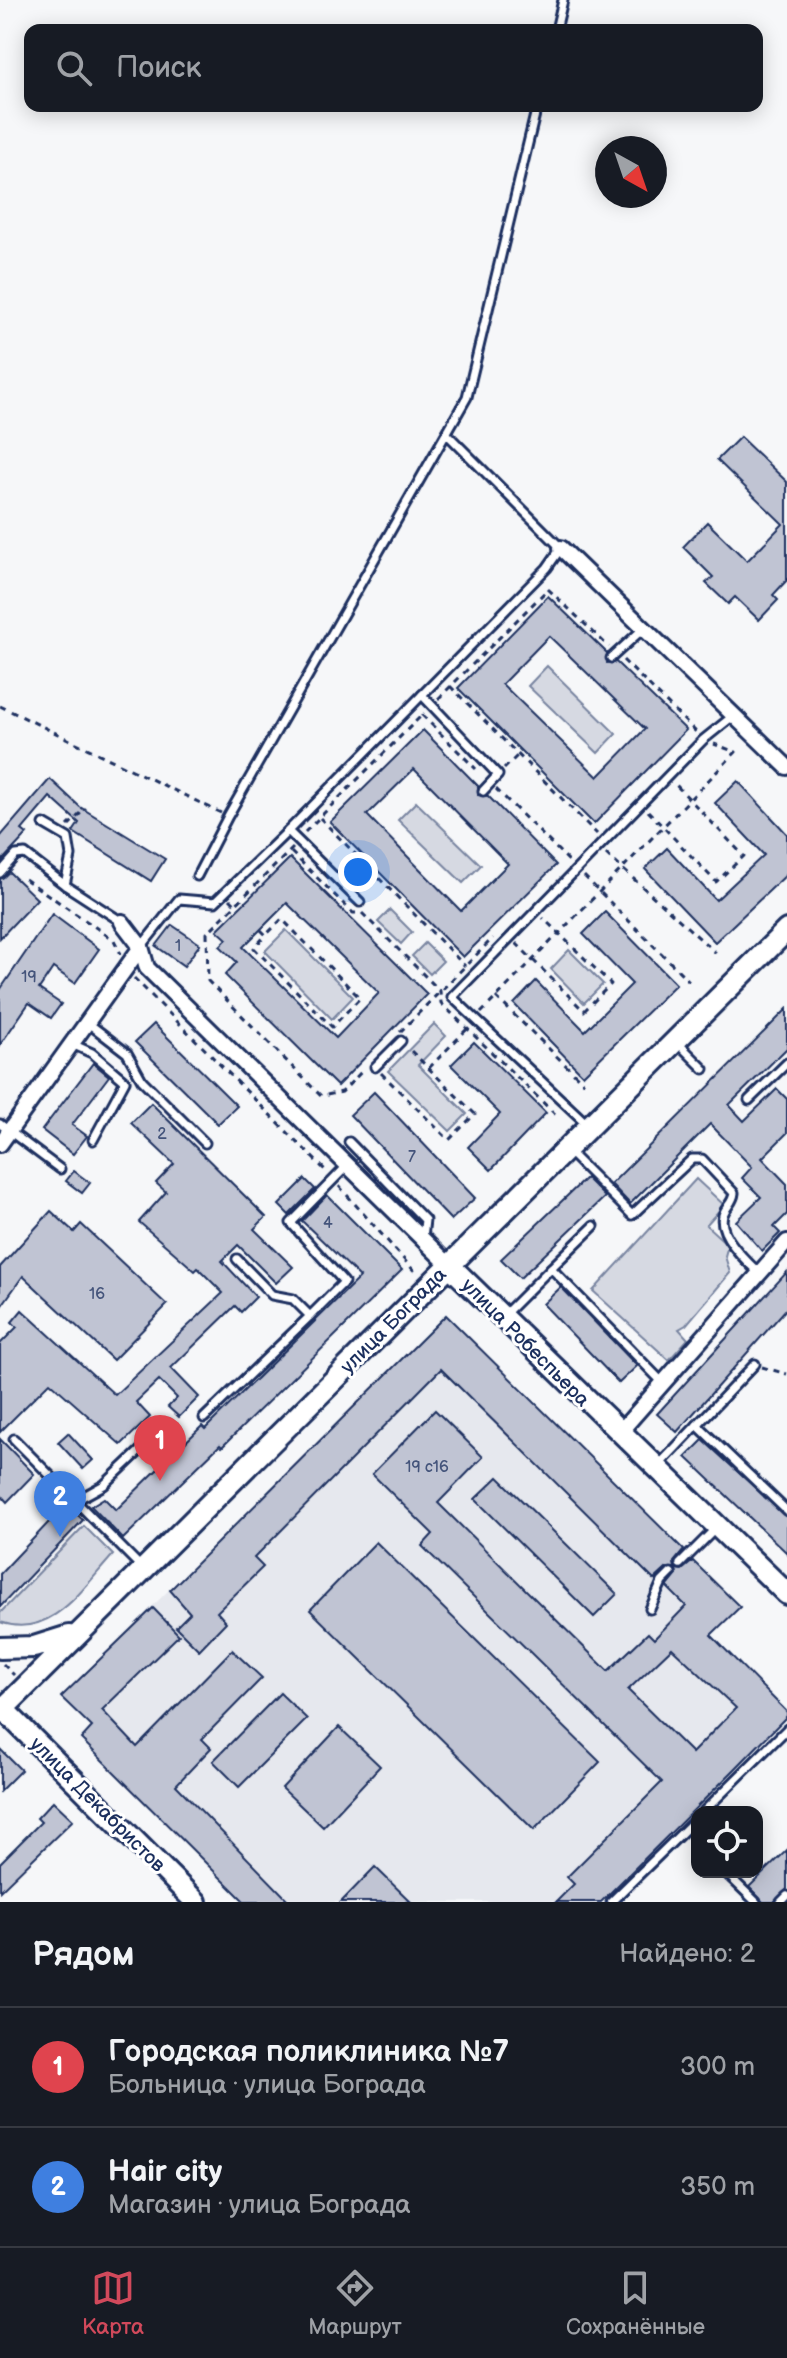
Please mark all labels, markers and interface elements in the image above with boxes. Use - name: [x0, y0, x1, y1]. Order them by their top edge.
- search box: [24, 24, 763, 112]
- icon: search: [52, 46, 96, 90]
- text: Поиск: [116, 50, 202, 86]
- north arrow: [595, 136, 667, 208]
- your location: [338, 852, 378, 892]
- house number: 1: [175, 937, 181, 956]
- house number: 19: [21, 968, 37, 987]
- house number: 2: [157, 1125, 167, 1144]
- house number: 7: [408, 1148, 416, 1167]
- house number: 4: [323, 1214, 333, 1233]
- street label: улица Бограда: [336, 1263, 452, 1379]
- street label: улица Робеспьера: [456, 1274, 595, 1412]
- house number: 16: [89, 1285, 105, 1304]
- pin: 1: [134, 1415, 186, 1481]
- house number: 19 с16: [405, 1458, 449, 1477]
- pin: 2: [34, 1471, 86, 1537]
- street label: улица Декабристов: [25, 1732, 170, 1878]
- map controls: [691, 1806, 763, 1878]
- button: locate: [691, 1806, 763, 1878]
- text: Рядом: [32, 1934, 134, 1975]
- text: Найдено: 2: [619, 1939, 755, 1970]
- text: Городская поликлиника №7: [108, 2034, 509, 2070]
- text: 1: [53, 2052, 63, 2083]
- text: 300 m: [680, 2052, 755, 2083]
- text: Больница · улица Бограда: [108, 2070, 426, 2101]
- text: Hair city: [108, 2154, 222, 2190]
- text: 2: [50, 2172, 66, 2203]
- text: 350 m: [680, 2172, 755, 2203]
- text: Магазин · улица Бограда: [108, 2190, 411, 2221]
- tab: Карта: [82, 2266, 144, 2341]
- tab: Маршрут: [308, 2266, 402, 2341]
- tab: Сохранённые: [566, 2266, 705, 2341]

